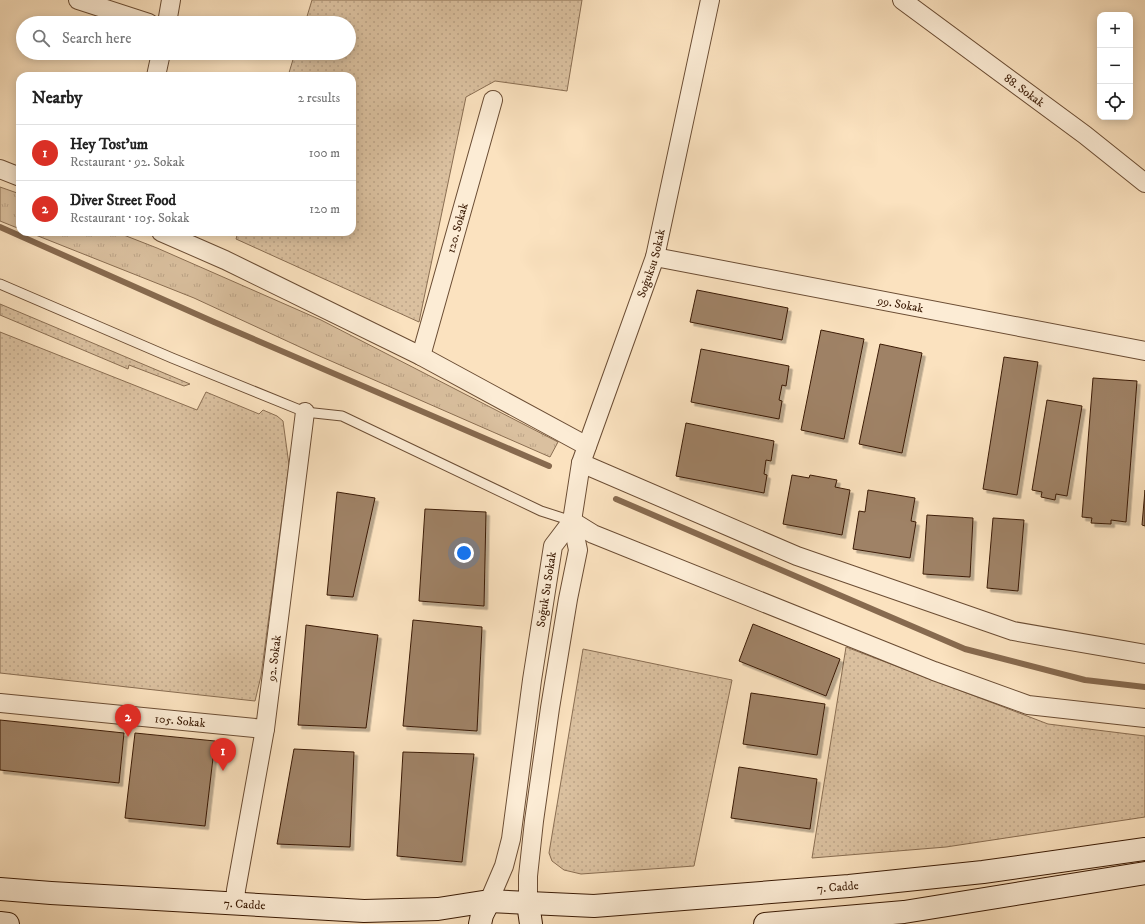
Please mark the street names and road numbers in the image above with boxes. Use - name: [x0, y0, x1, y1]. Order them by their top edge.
- street label: 88. Sokak: [1001, 70, 1048, 110]
- street label: 120. Sokak: [443, 201, 471, 255]
- street label: Soğuksu Sokak: [633, 228, 668, 300]
- street label: 99. Sokak: [875, 292, 925, 316]
- street label: Soğuk Su Sokak: [533, 551, 559, 628]
- street label: 92. Sokak: [263, 634, 284, 683]
- street label: 105. Sokak: [154, 711, 206, 731]
- street label: 7. Cadde: [816, 878, 859, 896]
- street label: 7. Cadde: [223, 895, 266, 913]

